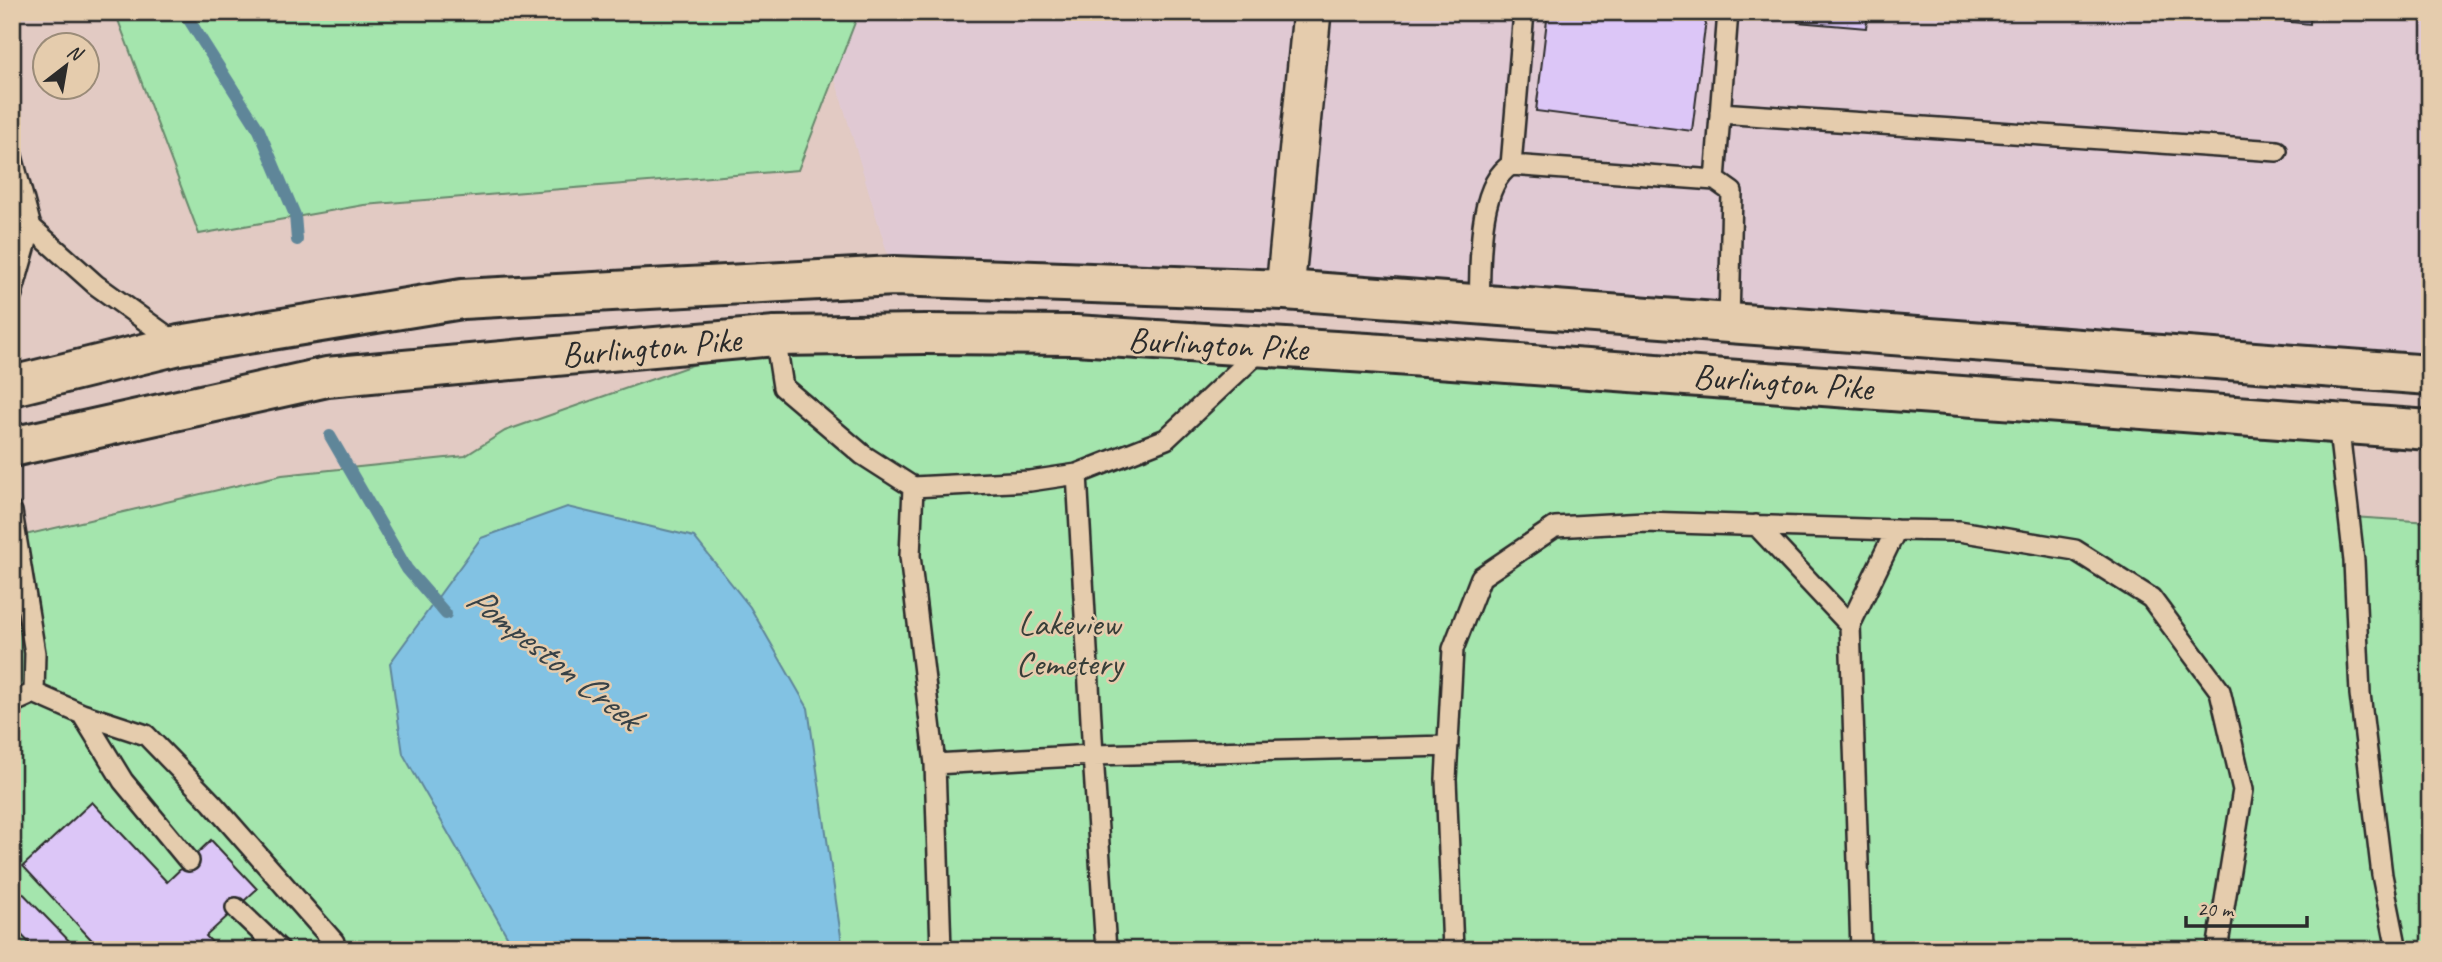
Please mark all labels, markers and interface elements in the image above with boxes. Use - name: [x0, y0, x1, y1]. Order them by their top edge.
- north arrow: [32, 32, 102, 102]
- text: N: [63, 39, 88, 67]
- street label: Burlington Pike: [559, 317, 745, 377]
- street label: Burlington Pike: [1127, 317, 1312, 371]
- street label: Burlington Pike: [1692, 353, 1877, 411]
- water label: Pompeston Creek: [458, 575, 655, 743]
- park label: Lakeview Cemetery: [1016, 601, 1125, 686]
- scale bar: [2186, 885, 2307, 929]
- text: 20 m: [2197, 896, 2235, 922]

